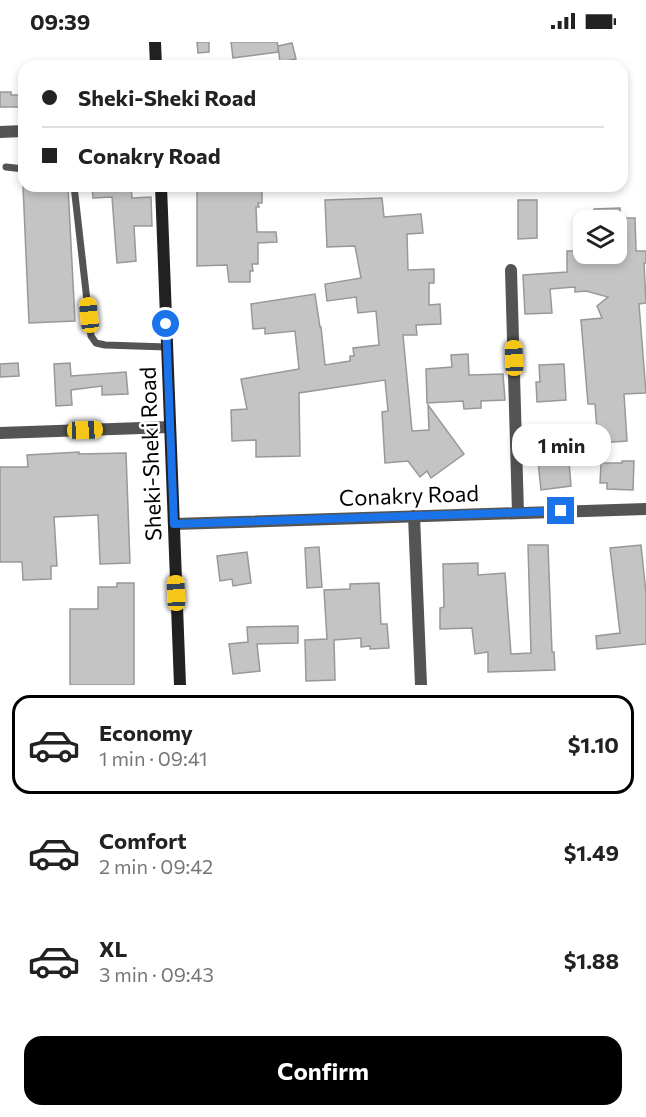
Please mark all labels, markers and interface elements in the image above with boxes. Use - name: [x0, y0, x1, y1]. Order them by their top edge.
- text: 09:39: [30, 8, 90, 35]
- text: Sheki-Sheki Road: [78, 84, 256, 111]
- text: Conakry Road: [78, 142, 221, 169]
- map controls: [573, 210, 627, 264]
- button: layers: [573, 210, 627, 264]
- car: [78, 296, 100, 334]
- route start: [152, 310, 179, 337]
- car: [504, 340, 524, 376]
- street label: Sheki-Sheki Road: [133, 366, 167, 542]
- car: [67, 420, 103, 440]
- callout: 1 min: [512, 424, 610, 466]
- text: 1 min: [538, 433, 585, 457]
- street label: Conakry Road: [339, 479, 479, 511]
- route end: [547, 497, 574, 524]
- car: [166, 575, 186, 611]
- icon: car: [27, 718, 81, 772]
- text: Economy: [99, 719, 193, 746]
- text: $1.10: [568, 731, 619, 758]
- text: 1 min · 09:41: [99, 746, 208, 770]
- icon: car: [27, 826, 81, 880]
- text: Comfort: [99, 827, 187, 854]
- text: $1.49: [564, 839, 619, 866]
- text: 2 min · 09:42: [99, 854, 213, 878]
- icon: car: [27, 934, 81, 988]
- text: XL: [99, 935, 127, 962]
- text: $1.88: [564, 947, 619, 974]
- text: 3 min · 09:43: [99, 962, 214, 986]
- button: Confirm: [24, 1036, 622, 1105]

